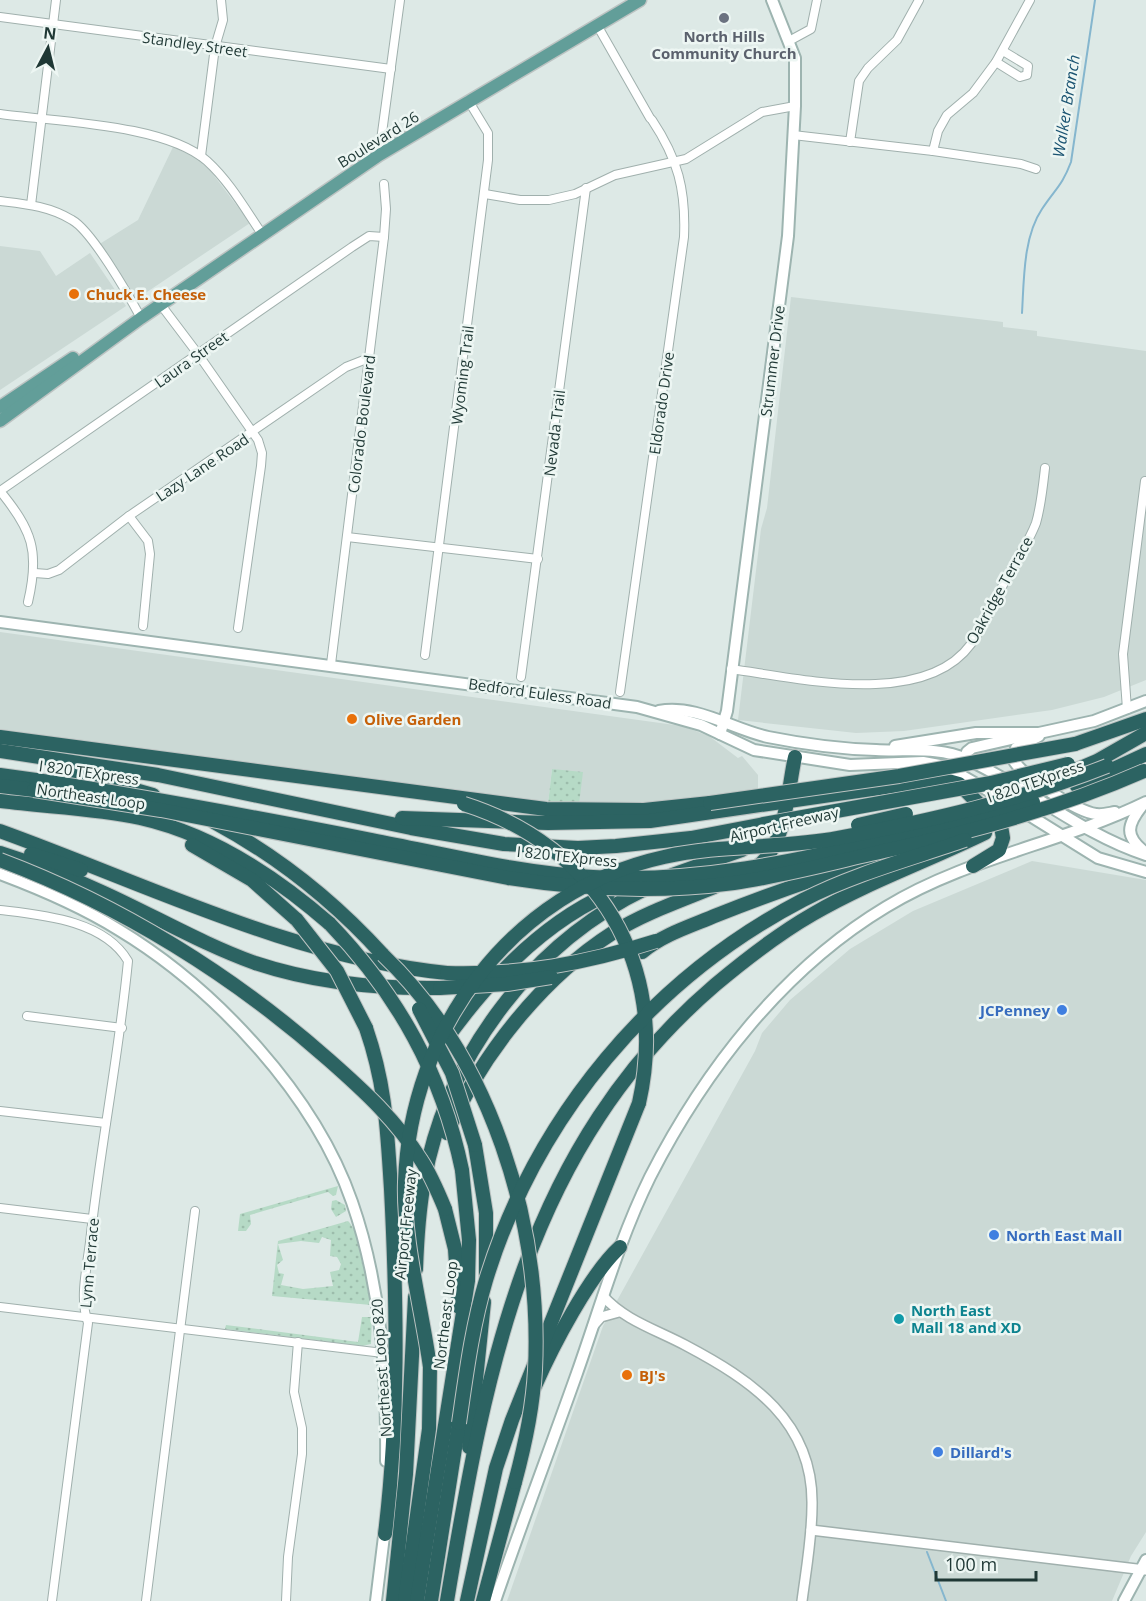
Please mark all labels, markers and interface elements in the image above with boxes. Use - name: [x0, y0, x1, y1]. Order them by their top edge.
- marker: North Hills Community Church: [717, 11, 731, 25]
- north arrow: [18, 18, 78, 78]
- text: N: [42, 21, 58, 45]
- place label: North Hills Community Church: [651, 26, 797, 63]
- street label: Standley Street: [141, 27, 249, 61]
- water label: Walker Branch: [1047, 53, 1085, 159]
- street label: Boulevard 26: [334, 106, 422, 172]
- place label: Chuck E. Cheese: [86, 284, 206, 304]
- marker: Chuck E. Cheese: [67, 287, 81, 301]
- street label: Strummer Drive: [755, 304, 789, 418]
- street label: Wyoming Trail: [446, 324, 478, 426]
- street label: Laura Street: [150, 326, 232, 392]
- street label: Eldorado Drive: [644, 350, 678, 456]
- street label: Colorado Boulevard: [343, 354, 379, 494]
- street label: Nevada Trail: [539, 388, 569, 478]
- street label: Lazy Lane Road: [152, 428, 252, 506]
- street label: Oakridge Terrace: [961, 533, 1037, 647]
- street label: Bedford Euless Road: [467, 673, 613, 713]
- place label: Olive Garden: [364, 709, 461, 729]
- marker: Olive Garden: [345, 712, 359, 726]
- street label: I 820 TEXpress: [38, 755, 140, 789]
- street label: I 820 TEXpress: [984, 755, 1086, 807]
- street label: Northeast Loop: [36, 778, 146, 814]
- street label: Airport Freeway: [728, 802, 841, 846]
- street label: I 820 TEXpress: [516, 841, 618, 871]
- place label: JCPenney: [978, 1000, 1050, 1020]
- marker: JCPenney: [1055, 1003, 1069, 1017]
- street label: Airport Freeway: [389, 1167, 421, 1280]
- street label: Lynn Terrace: [75, 1217, 103, 1309]
- place label: North East Mall: [1006, 1225, 1122, 1245]
- marker: North East Mall: [987, 1228, 1001, 1242]
- street label: Northeast Loop: [428, 1260, 462, 1370]
- street label: Northeast Loop 820: [366, 1298, 396, 1438]
- place label: North East Mall 18 and XD: [911, 1300, 1022, 1337]
- marker: North East Mall 18 and XD: [892, 1312, 906, 1326]
- place label: BJ's: [639, 1365, 666, 1385]
- marker: BJ's: [620, 1368, 634, 1382]
- place label: Dillard's: [950, 1442, 1012, 1462]
- marker: Dillard's: [931, 1445, 945, 1459]
- scale bar: [936, 1544, 1036, 1582]
- text: 100 m: [945, 1552, 997, 1576]

